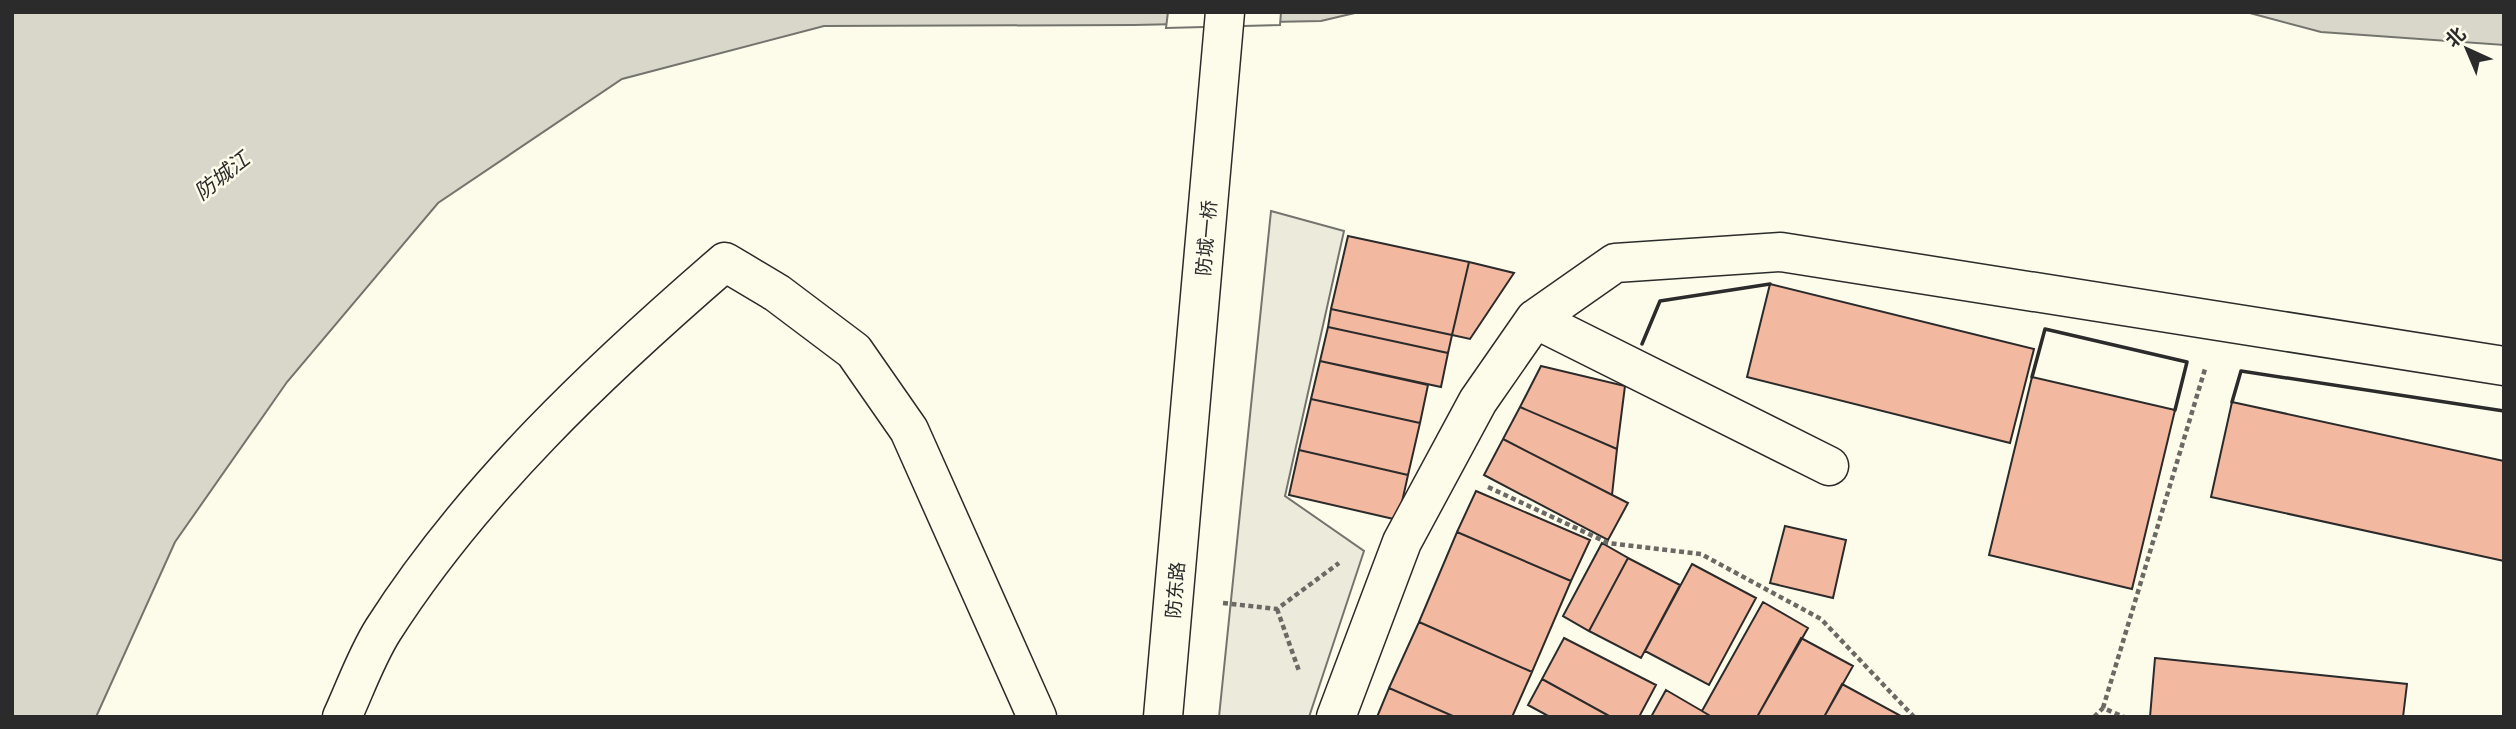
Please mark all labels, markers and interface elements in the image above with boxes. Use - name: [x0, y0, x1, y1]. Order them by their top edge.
- north arrow: [2432, 14, 2502, 84]
- text: 北: [2439, 21, 2471, 53]
- water label: 防城江: [188, 144, 256, 206]
- street label: 防城一桥: [1190, 199, 1222, 277]
- street label: 防东路: [1160, 560, 1190, 620]

